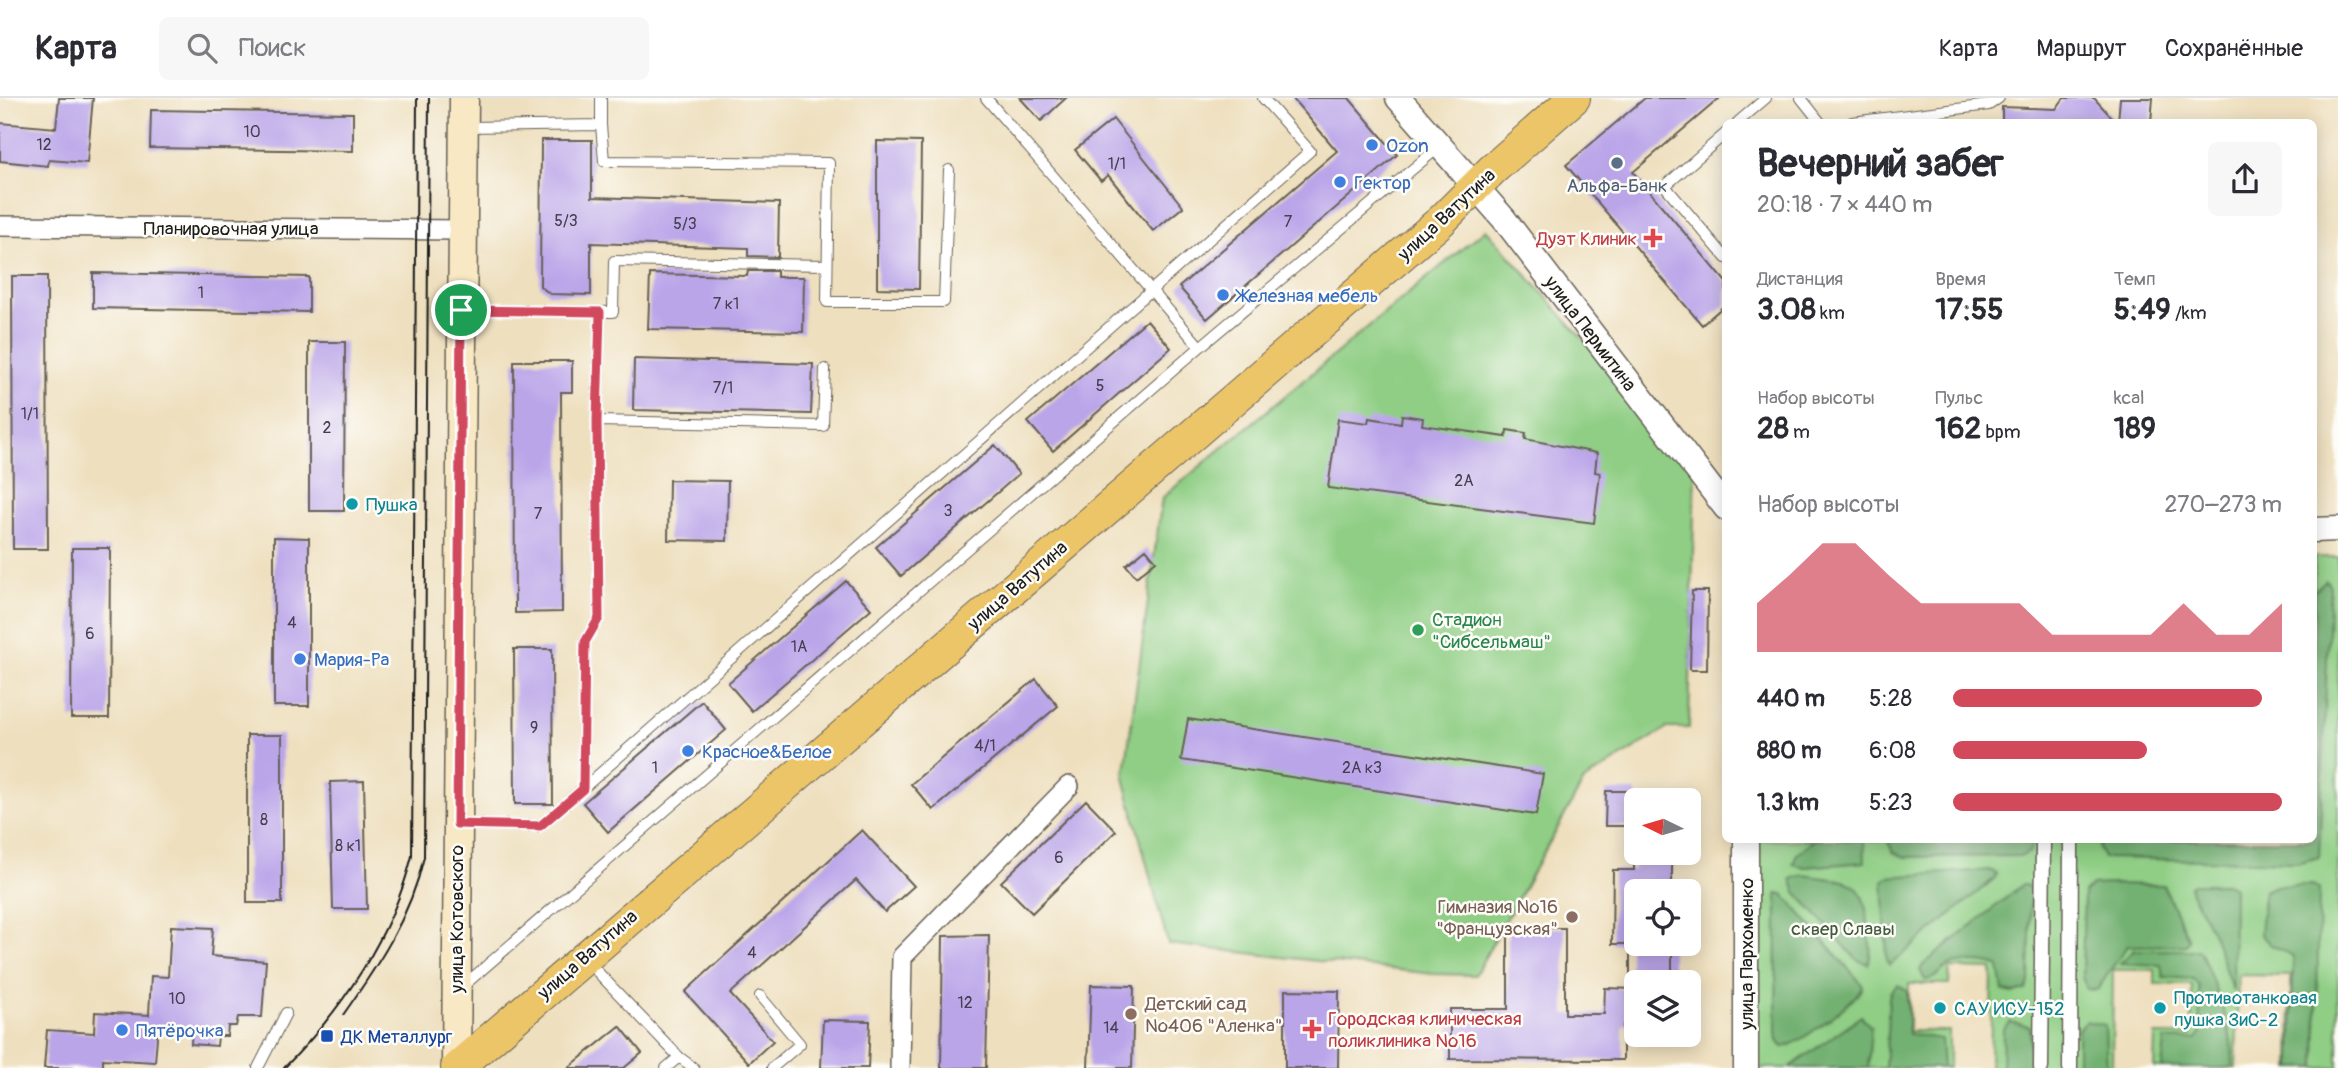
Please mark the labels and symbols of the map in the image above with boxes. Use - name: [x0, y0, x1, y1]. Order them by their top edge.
- house number: 10: [243, 122, 261, 142]
- place label: Ozon: [1386, 134, 1429, 158]
- house number: 12: [36, 135, 52, 155]
- marker: Ozon: [1364, 137, 1380, 153]
- house number: 1/1: [1108, 154, 1126, 174]
- marker: Альфа-Банк: [1609, 155, 1625, 171]
- street label: улица Ватутина: [1392, 163, 1501, 267]
- place label: Гектор: [1354, 171, 1411, 195]
- marker: Гектор: [1332, 174, 1348, 190]
- place label: Альфа-Банк: [1567, 174, 1668, 198]
- house number: 5/3: [554, 211, 578, 231]
- house number: 7: [1284, 212, 1293, 232]
- house number: 5/3: [673, 214, 697, 234]
- street label: Планировочная улица: [143, 217, 319, 241]
- place label: Дуэт Клиник: [1536, 227, 1637, 251]
- marker: Дуэт Клиник: [1643, 228, 1663, 248]
- street label: улица Пермитина: [1538, 270, 1642, 396]
- pin: [431, 280, 491, 340]
- house number: 1: [198, 283, 204, 303]
- place label: Железная мебель: [1234, 284, 1379, 308]
- marker: Железная мебель: [1215, 287, 1231, 303]
- house number: 7 к1: [713, 294, 739, 314]
- house number: 5: [1096, 376, 1104, 396]
- house number: 7/1: [713, 378, 733, 398]
- house number: 1/1: [21, 404, 39, 424]
- house number: 2: [323, 418, 332, 438]
- house number: 2А: [1454, 471, 1474, 491]
- place label: Пушка: [366, 493, 418, 517]
- marker: Пушка: [344, 496, 360, 512]
- house number: 3: [944, 501, 953, 521]
- house number: 7: [534, 504, 543, 524]
- street label: улица Ватутина: [962, 536, 1073, 636]
- place label: Стадион "Сибсельмаш": [1432, 608, 1551, 654]
- house number: 4: [287, 613, 297, 633]
- marker: Стадион "Сибсельмаш": [1410, 622, 1426, 638]
- house number: 6: [85, 624, 95, 644]
- house number: 1А: [791, 637, 807, 657]
- place label: Мария-Ра: [314, 648, 389, 672]
- marker: Мария-Ра: [292, 651, 308, 667]
- house number: 9: [530, 718, 538, 738]
- house number: 4/1: [974, 736, 996, 756]
- place label: Красное&Белое: [702, 740, 832, 764]
- marker: Красное&Белое: [680, 743, 696, 759]
- house number: 1: [652, 758, 658, 778]
- house number: 2А к3: [1342, 758, 1382, 778]
- north arrow: [1624, 788, 1701, 864]
- house number: 8: [260, 810, 268, 830]
- house number: 8 к1: [335, 836, 361, 856]
- street label: улица Котовского: [445, 845, 469, 994]
- house number: 6: [1054, 848, 1064, 868]
- street label: улица Пархоменко: [1735, 878, 1759, 1031]
- place label: Гимназия №16 "Французская": [1436, 895, 1558, 941]
- street label: улица Ватутина: [532, 905, 643, 1005]
- marker: Гимназия №16 "Французская": [1564, 909, 1580, 925]
- park label: сквер Славы: [1791, 917, 1895, 941]
- house number: 4: [747, 943, 757, 963]
- place label: Противотанковая пушка ЗиС-2: [2174, 986, 2317, 1032]
- house number: 10: [168, 989, 186, 1009]
- place label: Детский сад №406 "Аленка": [1144, 992, 1282, 1038]
- house number: 12: [957, 993, 973, 1013]
- place label: САУ ИСУ-152: [1954, 997, 2065, 1021]
- marker: САУ ИСУ-152: [1932, 1000, 1948, 1016]
- marker: Противотанковая пушка ЗиС-2: [2152, 1000, 2168, 1016]
- marker: Детский сад №406 "Аленка": [1123, 1006, 1139, 1022]
- place label: Городская клиническая поликлиника №16: [1328, 1007, 1522, 1053]
- house number: 14: [1103, 1018, 1119, 1038]
- place label: Пятёрочка: [136, 1019, 224, 1043]
- marker: Городская клиническая поликлиника №16: [1302, 1019, 1322, 1039]
- marker: Пятёрочка: [114, 1022, 130, 1038]
- place label: ДК Металлург: [340, 1025, 453, 1049]
- marker: ДК Металлург: [319, 1028, 335, 1044]

